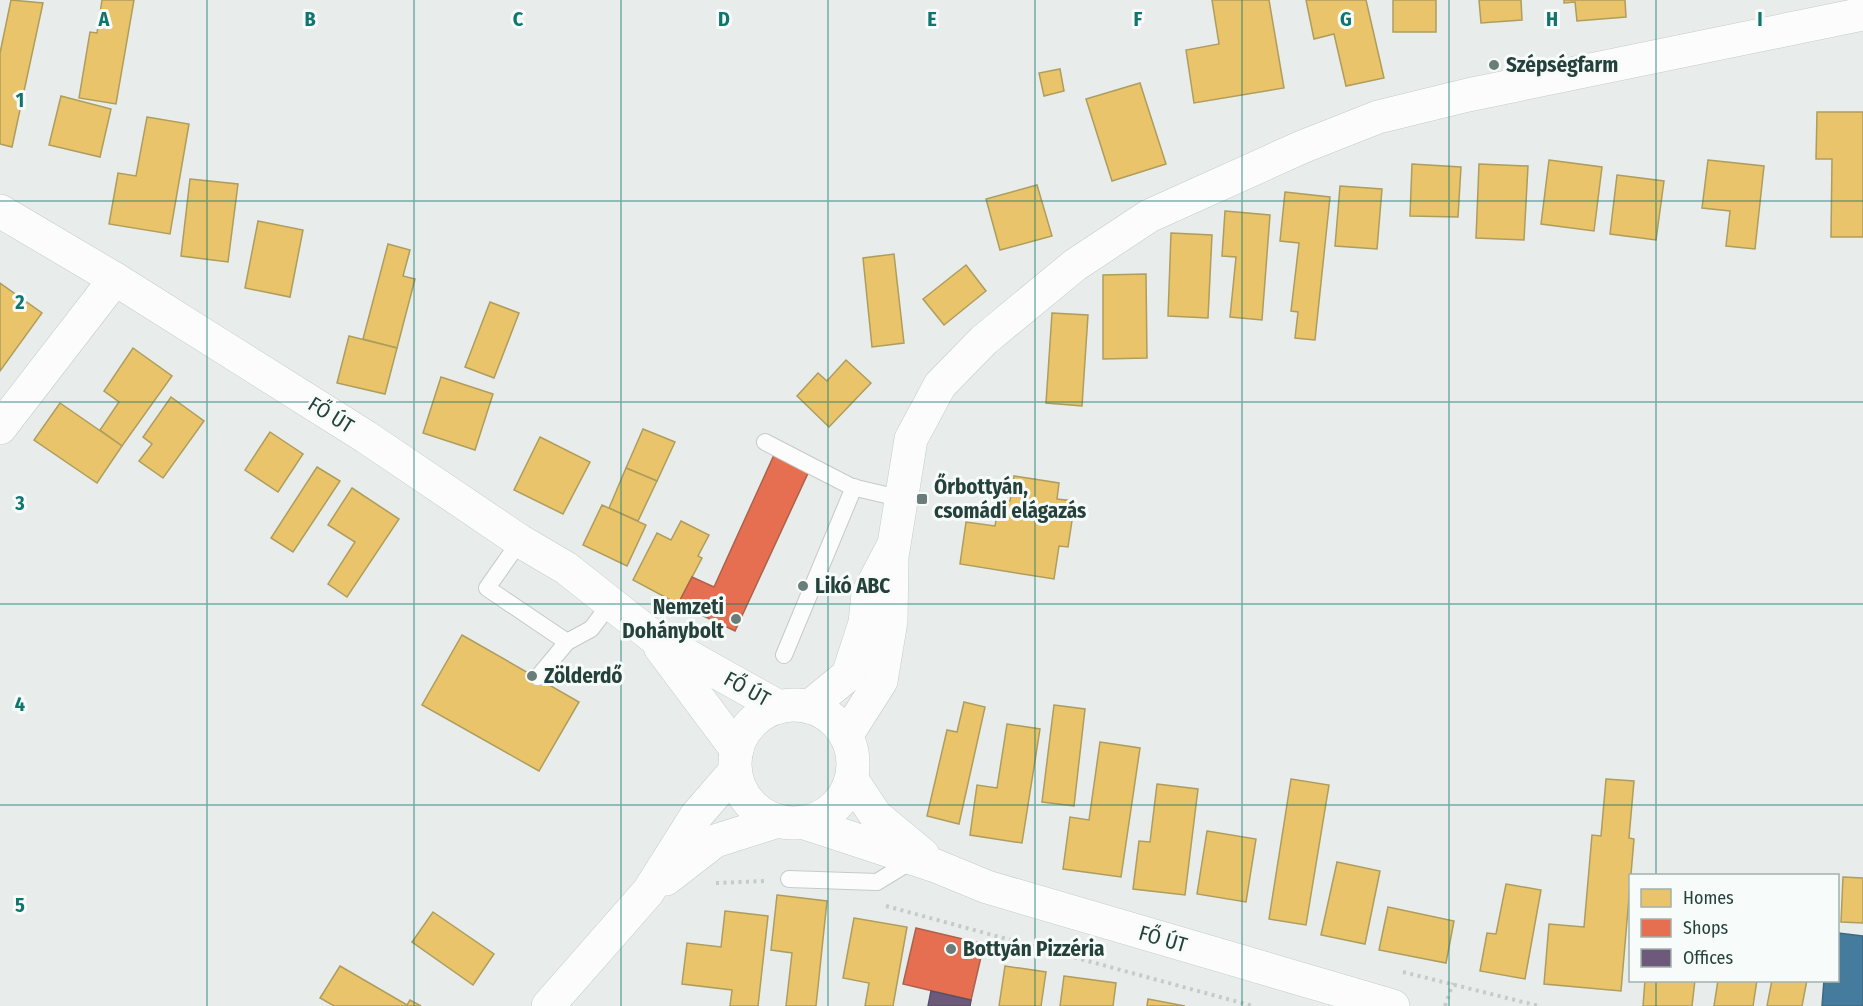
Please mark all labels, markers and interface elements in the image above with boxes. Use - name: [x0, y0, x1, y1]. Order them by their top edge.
- text: A: [98, 7, 111, 31]
- text: B: [304, 7, 316, 31]
- text: C: [513, 7, 524, 31]
- text: D: [718, 7, 730, 31]
- text: E: [927, 7, 937, 31]
- text: F: [1134, 7, 1143, 31]
- text: G: [1340, 7, 1352, 31]
- text: H: [1546, 7, 1558, 31]
- text: I: [1757, 7, 1763, 31]
- place label: Szépségfarm: [1506, 52, 1618, 78]
- marker: Szépségfarm: [1487, 58, 1501, 72]
- text: 1: [16, 88, 24, 112]
- text: 2: [14, 290, 25, 314]
- street label: FŐ ÚT: [303, 391, 359, 439]
- place label: Őrbottyán, csomádi elágazás: [934, 473, 1086, 524]
- text: 3: [14, 491, 25, 515]
- marker: Őrbottyán, csomádi elágazás: [915, 492, 929, 506]
- place label: Likó ABC: [815, 573, 890, 599]
- marker: Likó ABC: [796, 579, 810, 593]
- place label: Nemzeti Dohánybolt: [622, 594, 725, 644]
- marker: Nemzeti Dohánybolt: [729, 612, 743, 626]
- place label: Zölderdő: [544, 663, 623, 689]
- street label: FŐ ÚT: [719, 666, 775, 712]
- marker: Zölderdő: [525, 669, 539, 683]
- text: 4: [15, 692, 25, 716]
- legend: [1629, 874, 1839, 982]
- text: Homes: [1683, 887, 1734, 909]
- text: 5: [15, 893, 25, 917]
- text: Shops: [1683, 917, 1728, 939]
- street label: FŐ ÚT: [1136, 920, 1190, 958]
- place label: Bottyán Pizzéria: [963, 936, 1105, 962]
- marker: Bottyán Pizzéria: [944, 942, 958, 956]
- text: Offices: [1683, 947, 1733, 969]

